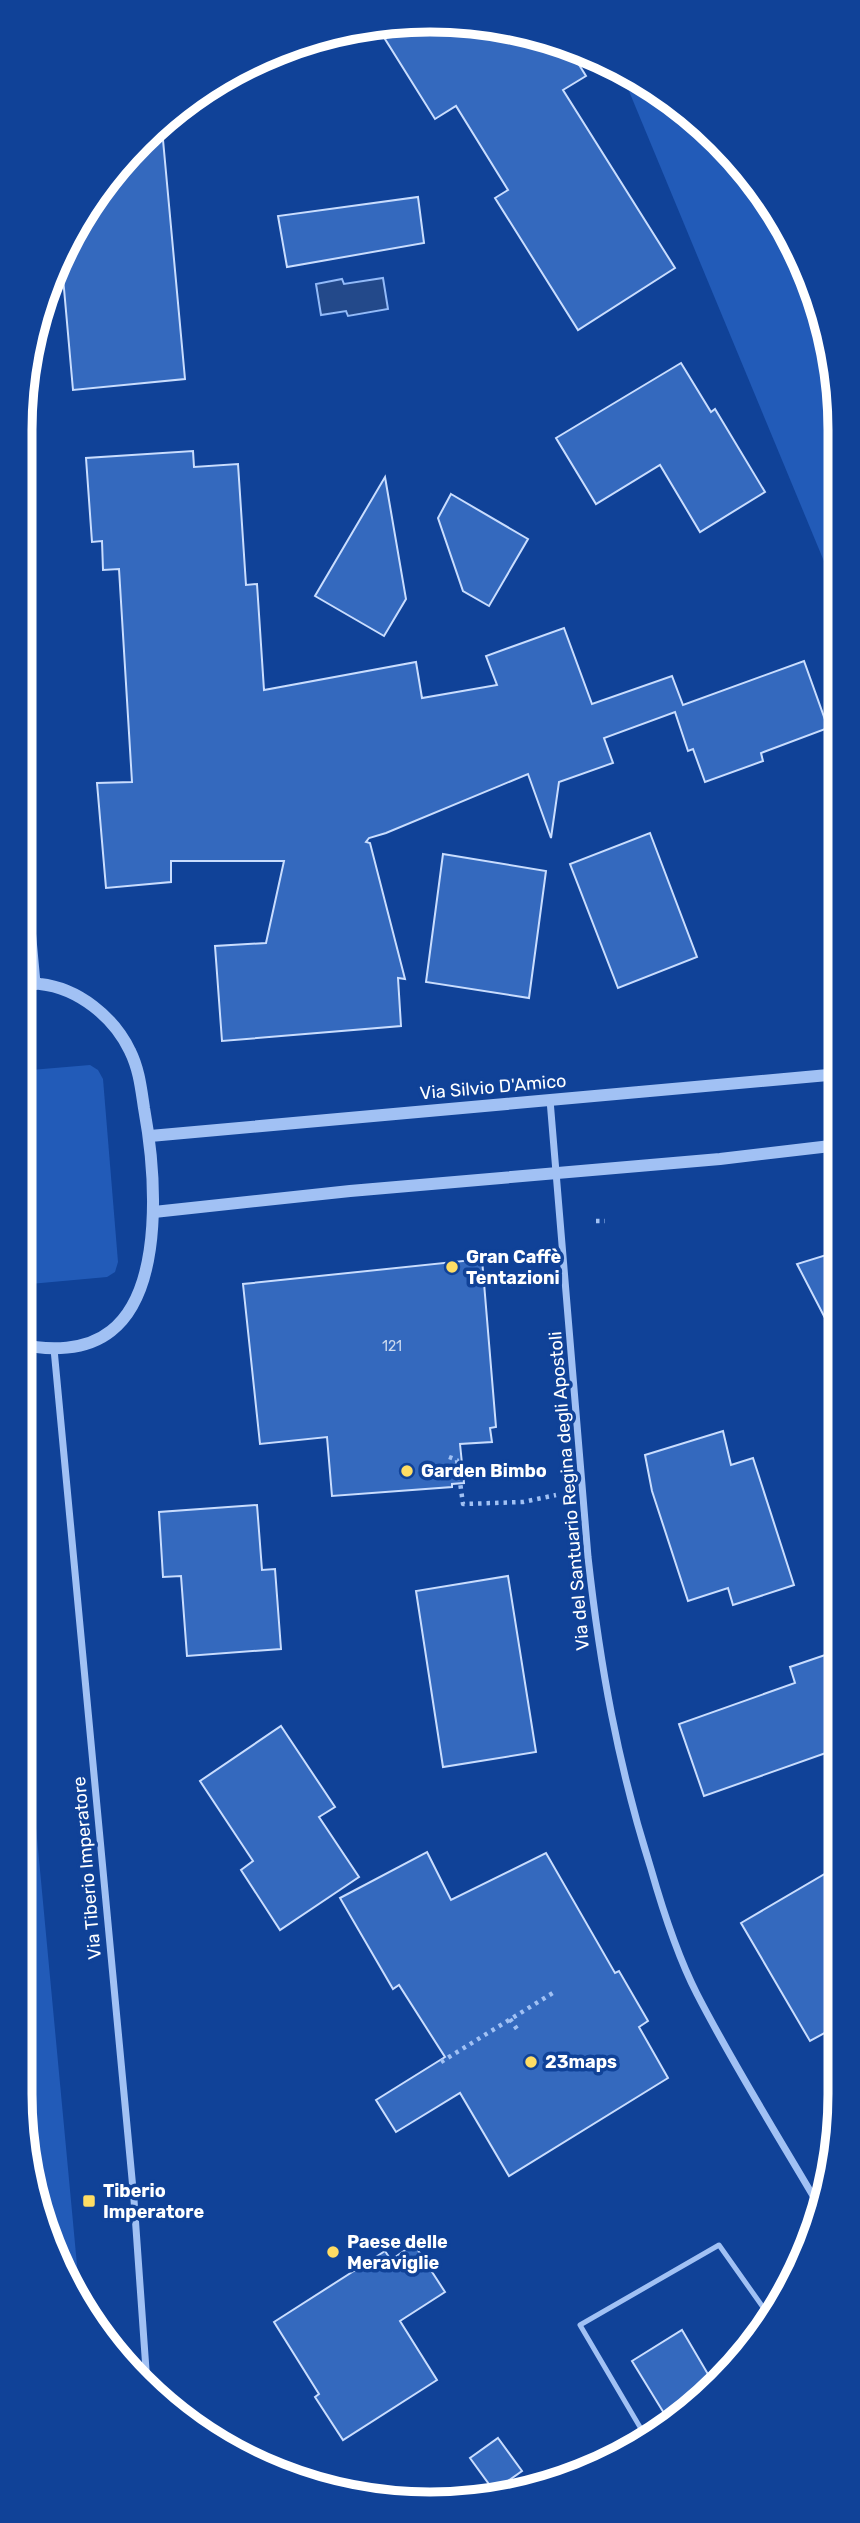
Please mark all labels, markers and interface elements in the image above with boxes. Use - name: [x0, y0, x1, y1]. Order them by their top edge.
- street label: Via Silvio D'Amico: [419, 1070, 567, 1104]
- place label: Gran Caffè Tentazioni: [466, 1246, 562, 1289]
- marker: Gran Caffè Tentazioni: [444, 1259, 460, 1275]
- street label: Via del Santuario Regina degli Apostoli: [544, 1330, 594, 1652]
- house number: 121: [382, 1338, 402, 1355]
- place label: Garden Bimbo: [421, 1460, 547, 1482]
- marker: Garden Bimbo: [399, 1463, 415, 1479]
- street label: Via Tiberio Imperatore: [68, 1775, 106, 1961]
- place label: 23maps: [545, 2051, 617, 2073]
- marker: 23maps: [523, 2054, 539, 2070]
- place label: Tiberio Imperatore: [103, 2180, 204, 2223]
- marker: Tiberio Imperatore: [81, 2193, 97, 2209]
- place label: Paese delle Meraviglie: [347, 2231, 448, 2274]
- marker: Paese delle Meraviglie: [325, 2244, 341, 2260]

